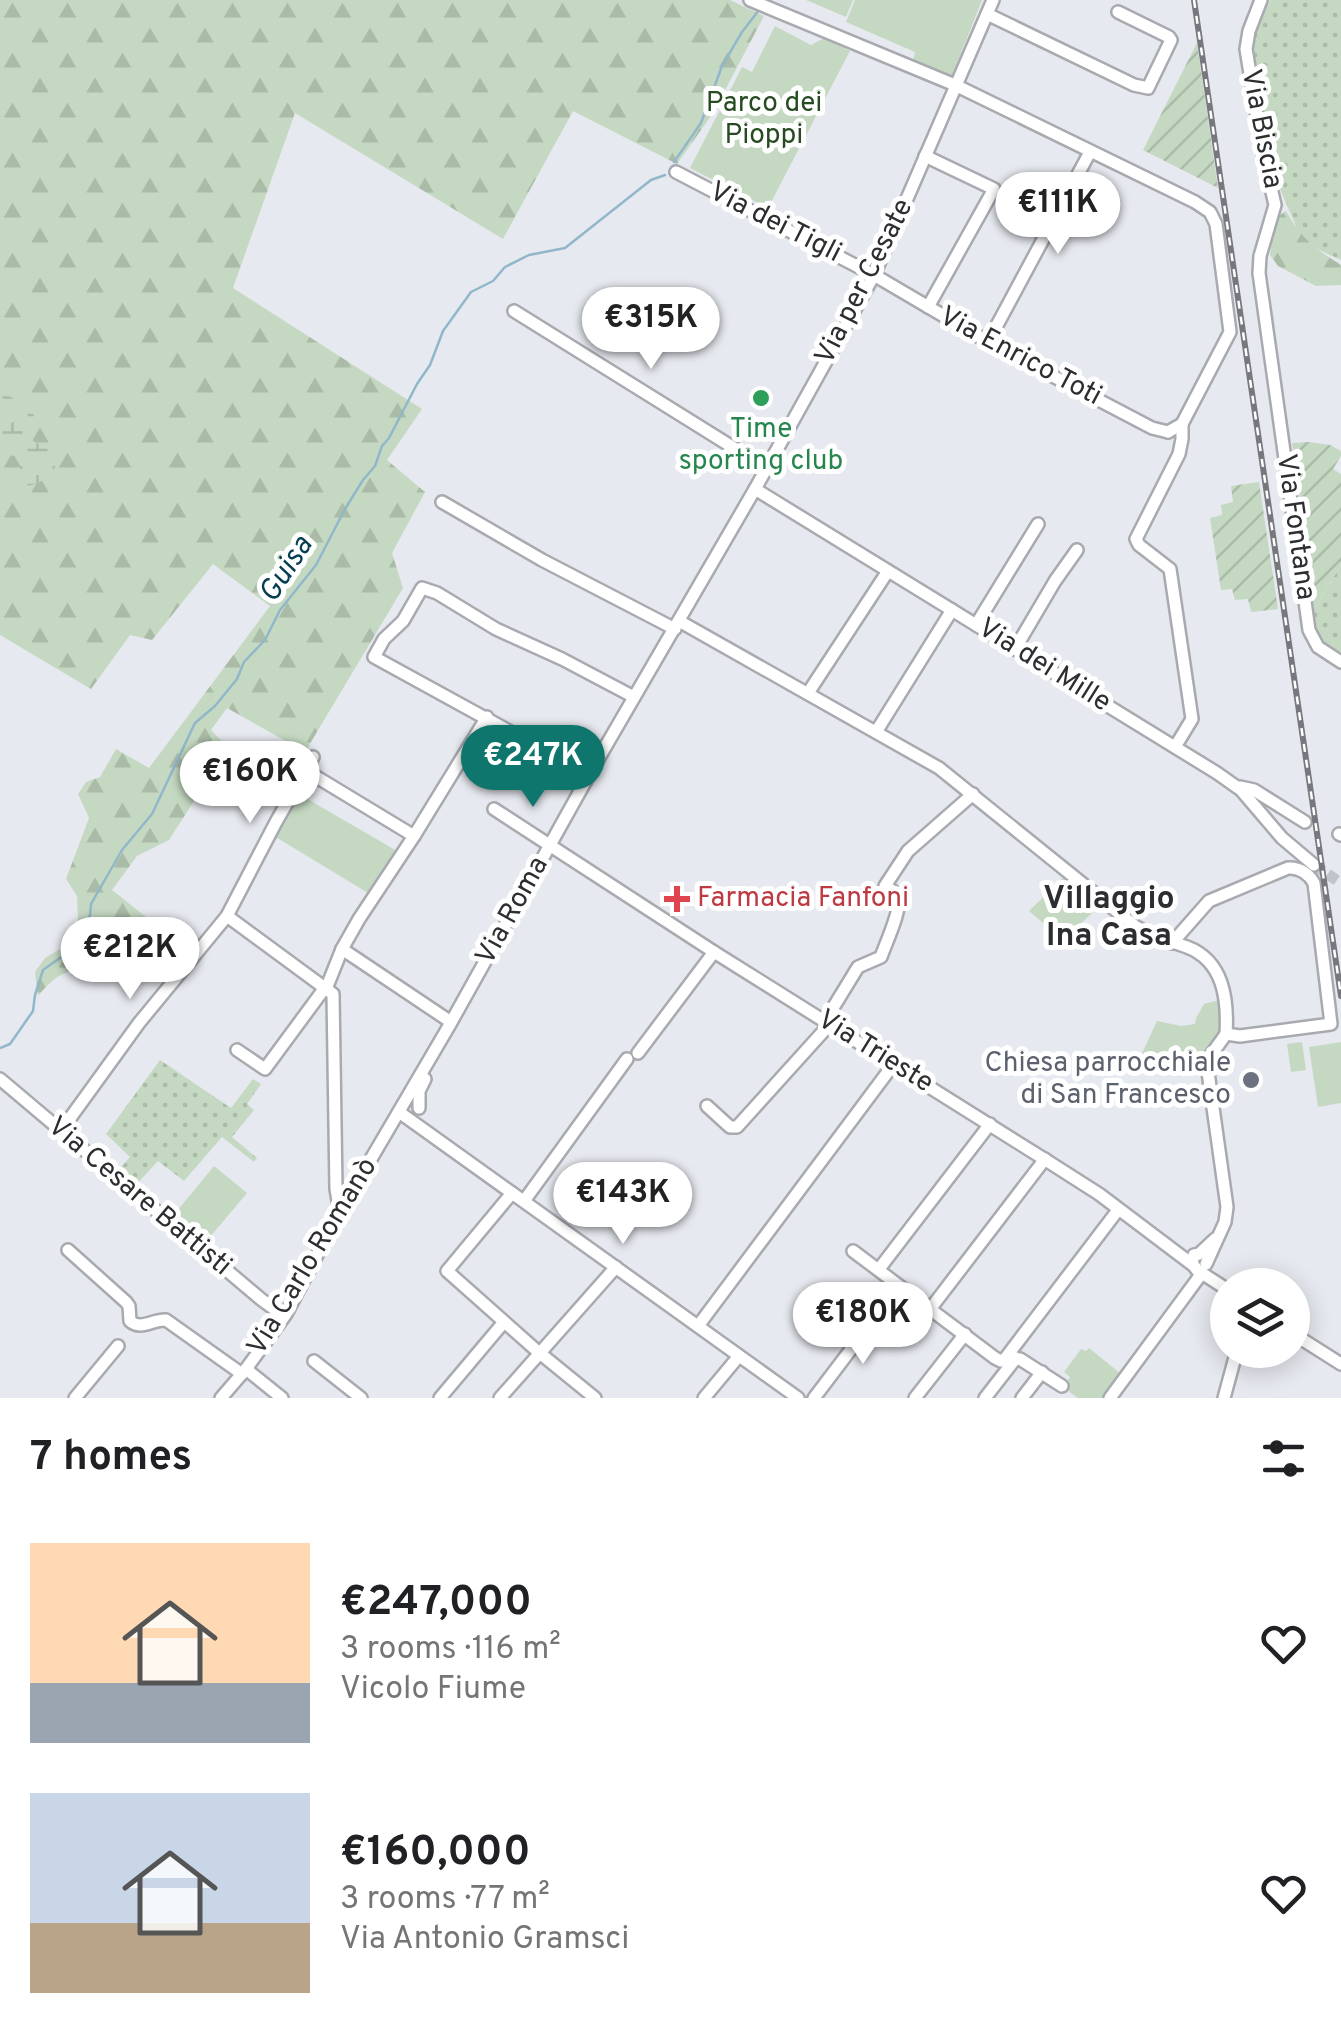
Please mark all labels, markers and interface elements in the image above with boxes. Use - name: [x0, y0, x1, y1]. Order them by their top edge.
- street label: Via Biscia: [1232, 66, 1290, 192]
- park label: Parco dei Pioppi: [706, 86, 822, 154]
- pin: €111K: [988, 172, 1128, 257]
- street label: Via dei Tigli: [703, 174, 847, 272]
- text: €111K: [1017, 184, 1099, 224]
- street label: Via per Cesate: [808, 193, 922, 371]
- pin: €315K: [581, 287, 721, 372]
- text: €315K: [604, 299, 698, 339]
- street label: Via Enrico Toti: [933, 299, 1107, 415]
- marker: Time sporting club: [750, 387, 772, 409]
- place label: Time sporting club: [679, 412, 843, 480]
- street label: Via Fontana: [1267, 452, 1323, 602]
- water label: Guisa: [252, 529, 322, 610]
- street label: Via dei Mille: [971, 611, 1117, 721]
- pin: €247K: [463, 725, 603, 810]
- text: €247K: [483, 737, 583, 777]
- pin: €160K: [180, 741, 320, 826]
- text: €160K: [202, 753, 298, 793]
- street label: Via Roma: [468, 850, 558, 972]
- district label: Villaggio Ina Casa: [1043, 880, 1175, 957]
- place label: Farmacia Fanfoni: [697, 881, 909, 917]
- marker: Farmacia Fanfoni: [666, 888, 688, 910]
- pin: €212K: [60, 917, 200, 1002]
- text: €212K: [83, 929, 177, 969]
- street label: Via Trieste: [810, 1002, 940, 1102]
- place label: Chiesa parrocchiale di San Francesco: [985, 1046, 1231, 1114]
- marker: Chiesa parrocchiale di San Francesco: [1240, 1069, 1262, 1091]
- street label: Via Cesare Battisti: [39, 1109, 239, 1285]
- street label: Via Carlo Romanò: [240, 1152, 386, 1362]
- pin: €143K: [553, 1162, 693, 1247]
- text: €143K: [575, 1174, 671, 1214]
- map controls: [1210, 1268, 1310, 1368]
- button: layers: [1210, 1268, 1310, 1368]
- pin: €180K: [793, 1282, 933, 1367]
- text: €180K: [815, 1294, 911, 1334]
- icon: filters: [1256, 1431, 1311, 1486]
- text: 7 homes: [30, 1432, 192, 1485]
- text: €247,000: [340, 1577, 532, 1630]
- icon: home: [110, 1583, 230, 1703]
- icon: heart: [1256, 1616, 1311, 1671]
- text: 3 rooms · 116 m²: [340, 1630, 561, 1670]
- text: Vicolo Fiume: [340, 1670, 526, 1710]
- text: €160,000: [340, 1827, 531, 1880]
- icon: home: [110, 1833, 230, 1953]
- icon: heart: [1256, 1866, 1311, 1921]
- text: 3 rooms · 77 m²: [340, 1880, 550, 1920]
- text: Via Antonio Gramsci: [340, 1920, 629, 1960]

